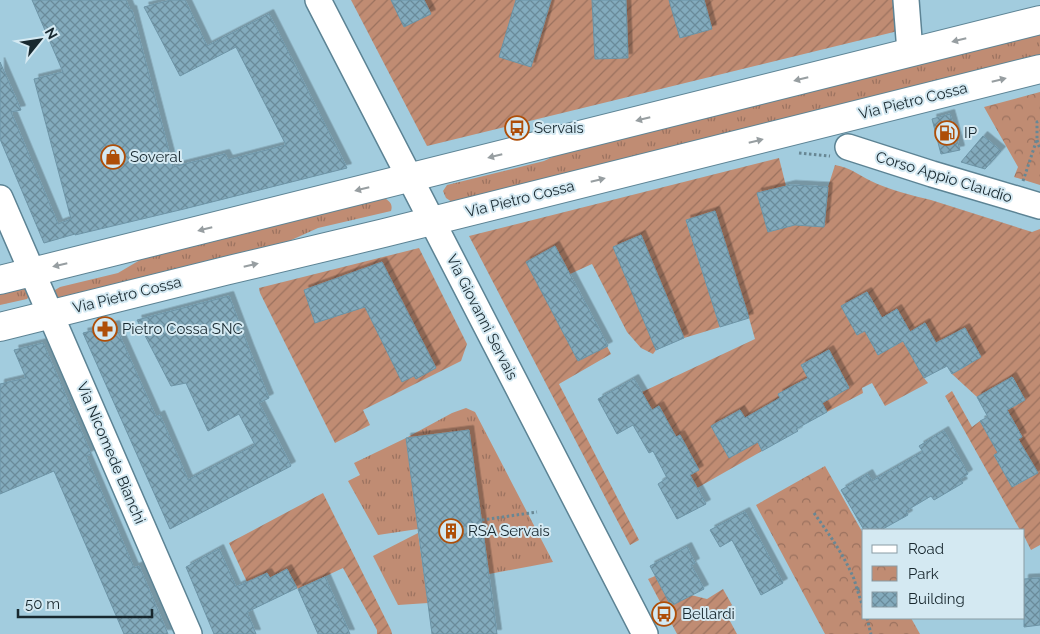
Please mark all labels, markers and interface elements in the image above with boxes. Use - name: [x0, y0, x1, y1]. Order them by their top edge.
- north arrow: [15, 15, 65, 65]
- text: N: [42, 25, 61, 42]
- one-way arrow: [951, 36, 966, 44]
- one-way arrow: [793, 76, 808, 84]
- one-way arrow: [991, 76, 1006, 84]
- street label: Via Pietro Cossa: [857, 79, 969, 123]
- bus stop icon: Servais: [504, 115, 530, 141]
- one-way arrow: [636, 115, 651, 123]
- place label: Servais: [534, 119, 584, 137]
- fuel station icon: IP: [934, 120, 960, 146]
- place label: IP: [964, 124, 977, 142]
- one-way arrow: [749, 137, 764, 145]
- shop icon: Soveral: [100, 144, 126, 170]
- place label: Soveral: [130, 148, 183, 166]
- street label: Corso Appio Claudio: [874, 148, 1014, 206]
- one-way arrow: [488, 152, 503, 160]
- one-way arrow: [591, 176, 606, 184]
- street label: Via Pietro Cossa: [464, 177, 576, 221]
- one-way arrow: [355, 186, 370, 194]
- one-way arrow: [197, 225, 212, 233]
- street label: Via Giovanni Servais: [443, 251, 521, 383]
- one-way arrow: [53, 261, 68, 269]
- one-way arrow: [243, 261, 258, 269]
- street label: Via Pietro Cossa: [71, 273, 183, 317]
- pharmacy icon: Pietro Cossa SNC: [92, 316, 118, 342]
- place label: Pietro Cossa SNC: [122, 320, 243, 338]
- street label: Via Nicomede Bianchi: [73, 379, 149, 527]
- building icon: RSA Servais: [438, 518, 464, 544]
- place label: RSA Servais: [468, 522, 550, 540]
- legend: [862, 529, 1025, 619]
- text: Road: [908, 540, 944, 558]
- text: Park: [908, 565, 939, 583]
- scale bar: [18, 586, 151, 618]
- text: Building: [908, 590, 965, 608]
- text: 50 m: [25, 595, 60, 613]
- bus stop icon: Bellardi: [651, 601, 677, 627]
- place label: Bellardi: [682, 605, 735, 623]

